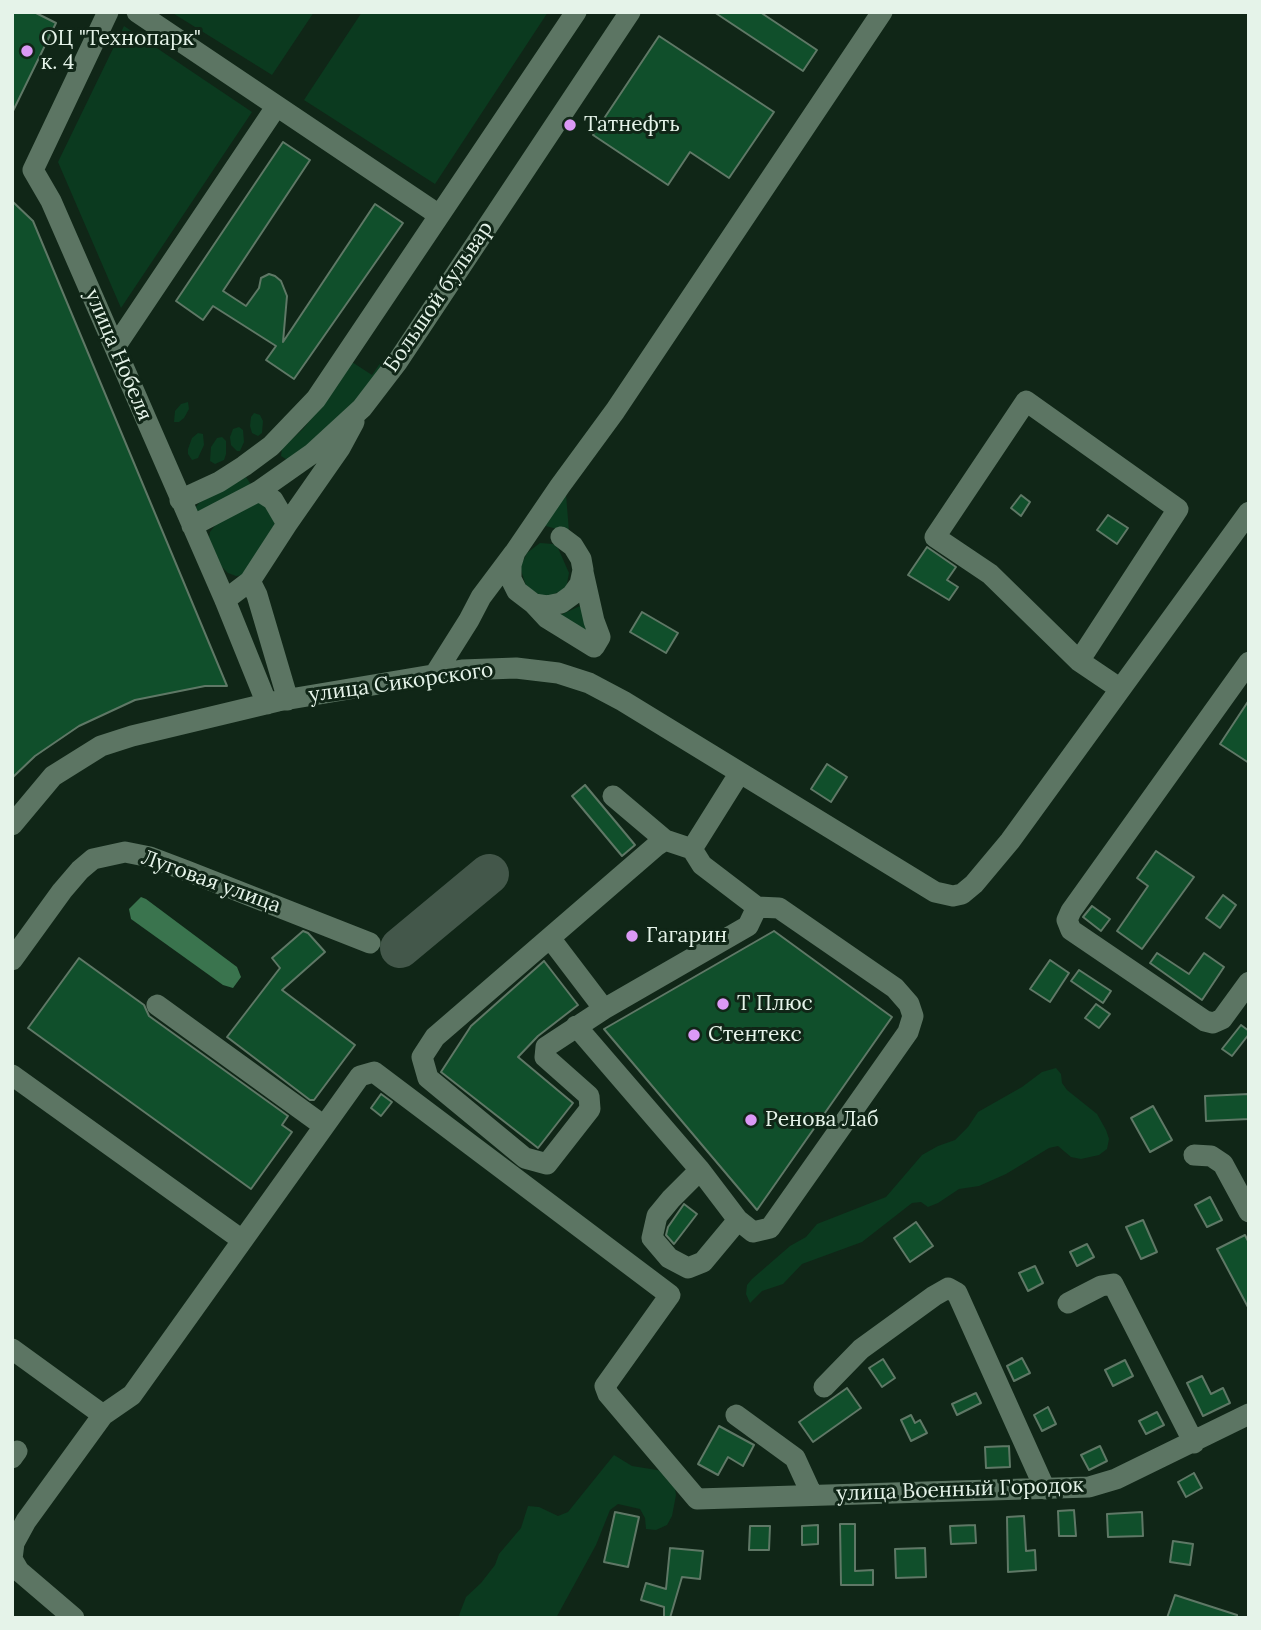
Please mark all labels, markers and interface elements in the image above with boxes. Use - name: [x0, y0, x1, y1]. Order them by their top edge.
- place label: ОЦ "Технопарк" к. 4: [41, 26, 201, 76]
- marker: ОЦ "Технопарк" к. 4: [19, 43, 35, 59]
- place label: Татнефть: [584, 112, 680, 138]
- marker: Татнефть: [562, 117, 578, 133]
- street label: Большой бульвар: [379, 217, 499, 377]
- street label: улица Нобеля: [79, 285, 157, 425]
- street label: улица Сикорского: [307, 658, 495, 708]
- street label: Луговая улица: [138, 845, 284, 919]
- place label: Гагарин: [646, 923, 727, 949]
- marker: Гагарин: [624, 928, 640, 944]
- place label: Т Плюс: [737, 991, 813, 1017]
- marker: Т Плюс: [715, 996, 731, 1012]
- place label: Стентекс: [708, 1022, 802, 1048]
- marker: Стентекс: [686, 1027, 702, 1043]
- place label: Ренова Лаб: [765, 1107, 879, 1133]
- marker: Ренова Лаб: [743, 1112, 759, 1128]
- street label: улица Военный Городок: [836, 1473, 1084, 1507]

